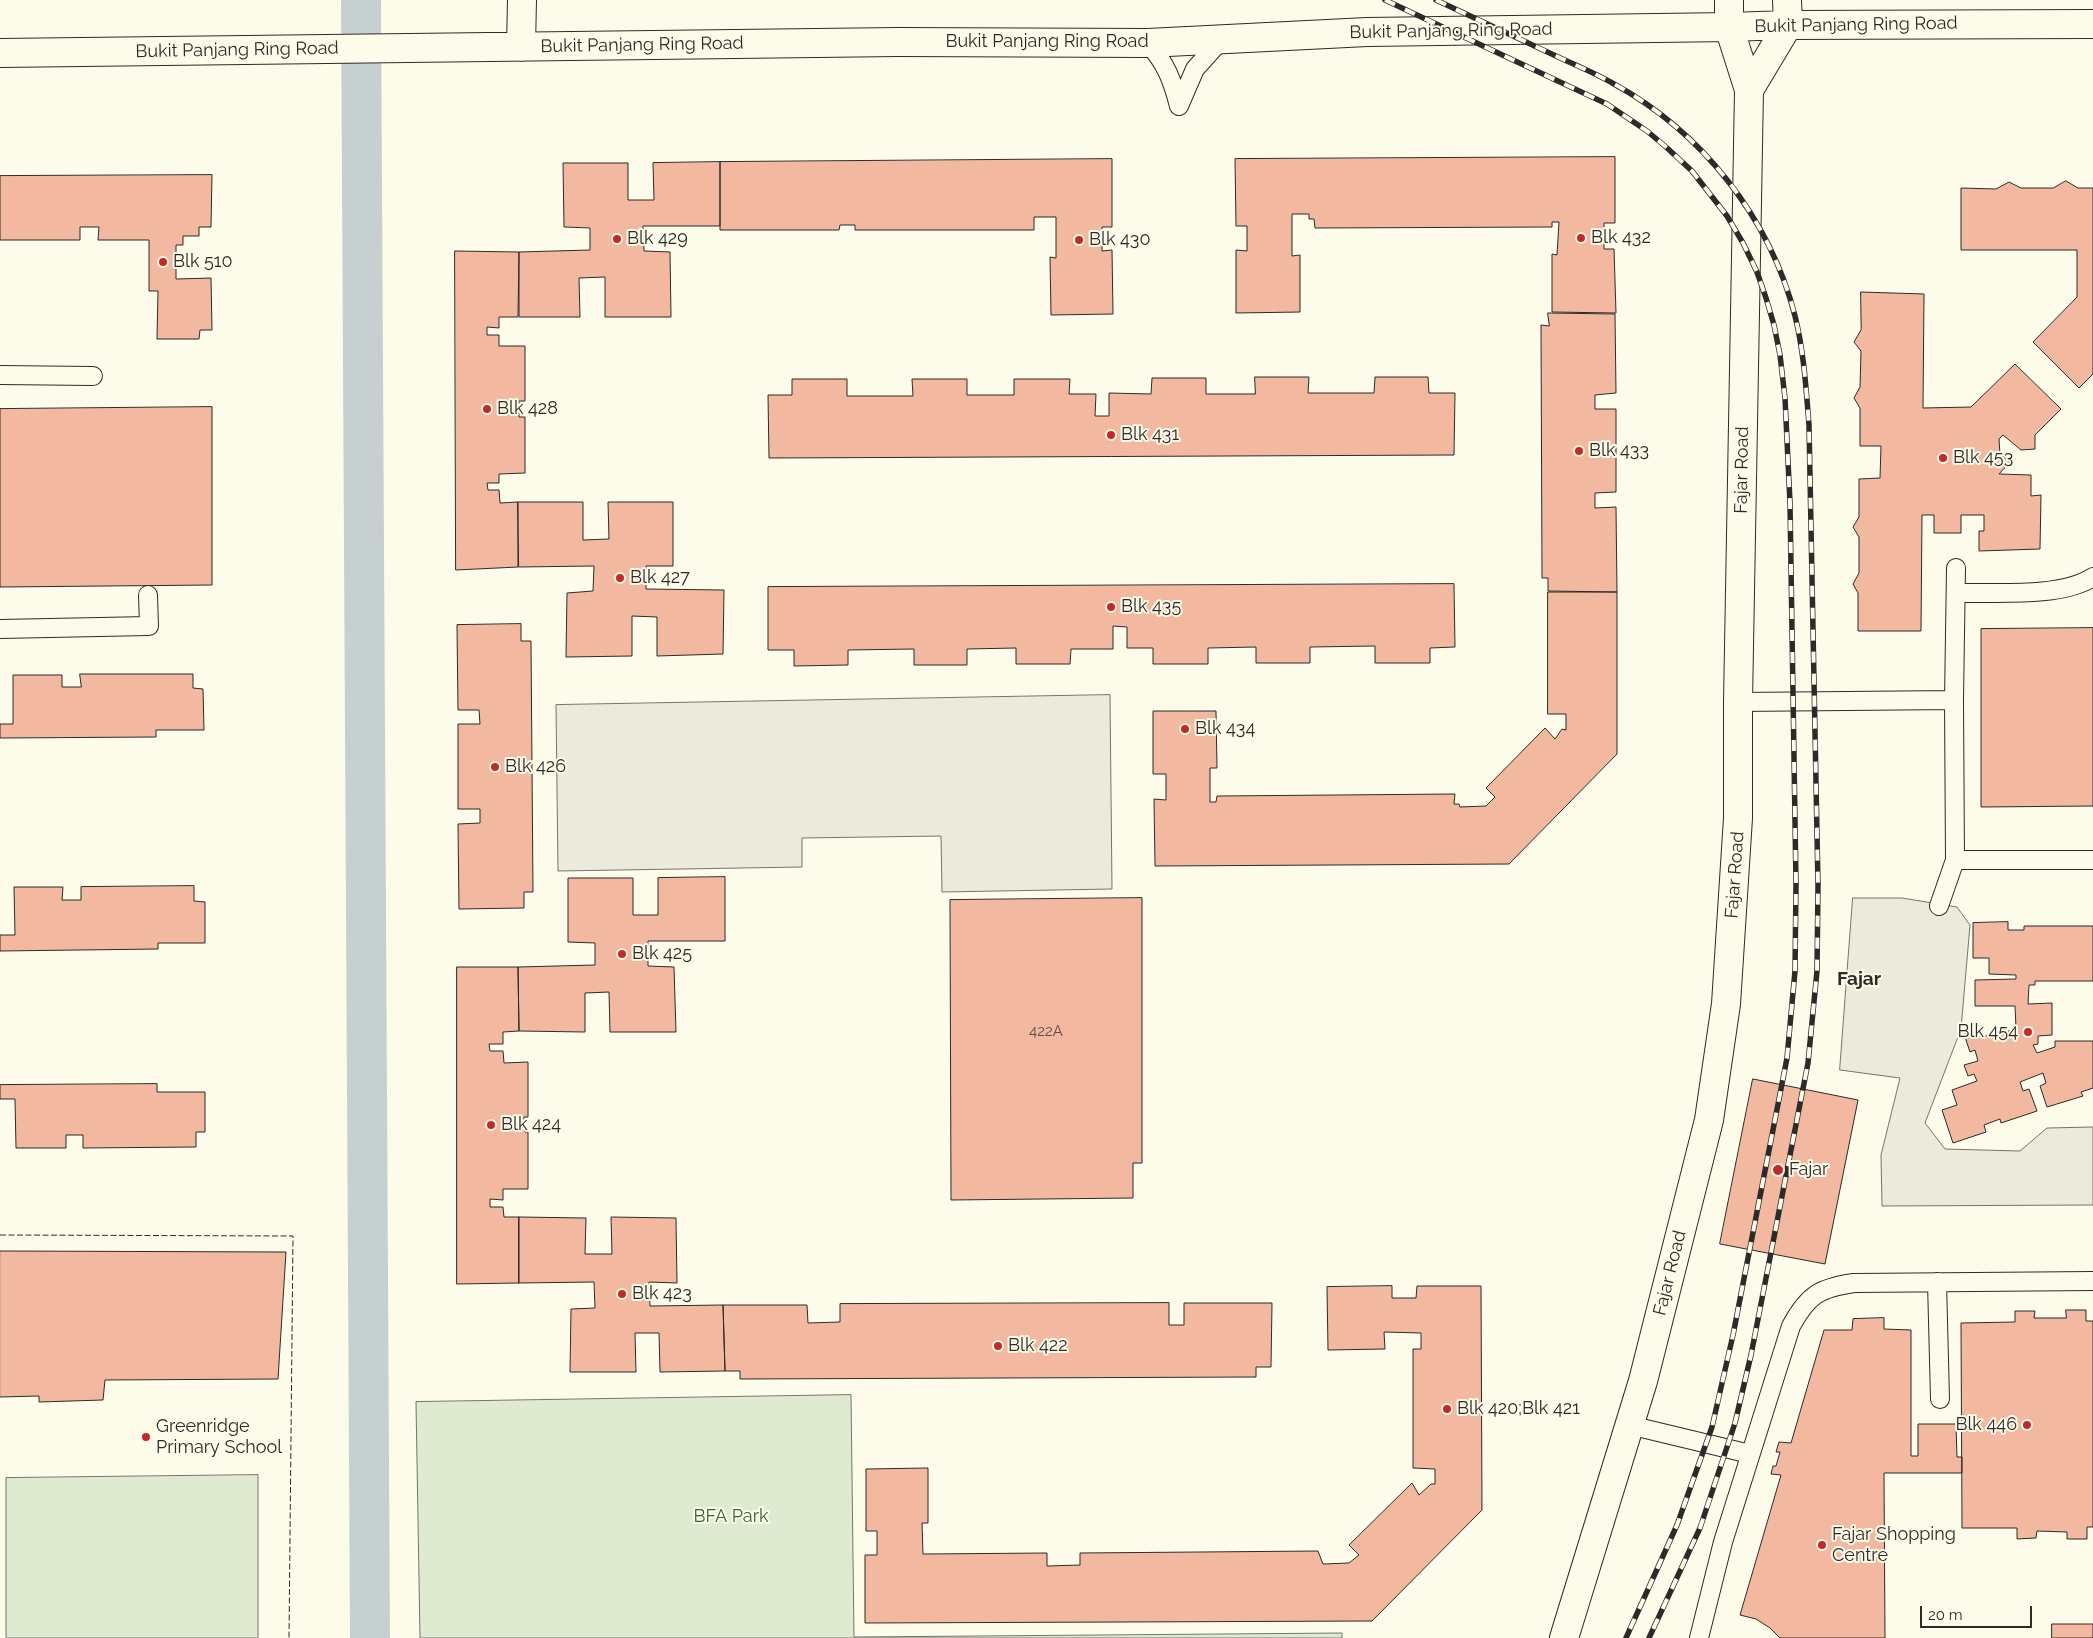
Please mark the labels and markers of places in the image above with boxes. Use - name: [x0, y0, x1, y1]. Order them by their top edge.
- place label: Blk 432: [1591, 227, 1651, 249]
- place label: Blk 429: [627, 228, 688, 250]
- place label: Blk 430: [1089, 229, 1150, 251]
- marker: Blk 432: [1575, 232, 1587, 244]
- marker: Blk 429: [611, 233, 623, 245]
- marker: Blk 430: [1073, 234, 1085, 246]
- place label: Blk 510: [173, 251, 233, 273]
- marker: Blk 510: [157, 256, 169, 268]
- place label: Blk 428: [497, 398, 558, 420]
- marker: Blk 428: [481, 403, 493, 415]
- place label: Blk 431: [1121, 424, 1179, 446]
- marker: Blk 431: [1105, 429, 1117, 441]
- place label: Blk 433: [1589, 440, 1649, 462]
- marker: Blk 433: [1573, 445, 1585, 457]
- place label: Blk 453: [1953, 447, 2013, 469]
- marker: Blk 453: [1937, 452, 1949, 464]
- place label: Blk 427: [630, 567, 690, 589]
- marker: Blk 427: [614, 572, 626, 584]
- place label: Blk 435: [1121, 596, 1181, 618]
- marker: Blk 435: [1105, 601, 1117, 613]
- place label: Blk 434: [1195, 718, 1255, 740]
- marker: Blk 434: [1179, 723, 1191, 735]
- place label: Blk 426: [505, 756, 566, 778]
- marker: Blk 426: [489, 761, 501, 773]
- place label: Blk 425: [632, 943, 692, 965]
- marker: Blk 425: [616, 948, 628, 960]
- place label: Blk 454: [1958, 1021, 2018, 1043]
- marker: Blk 454: [2022, 1026, 2034, 1038]
- place label: Blk 424: [501, 1114, 561, 1136]
- marker: Blk 424: [485, 1119, 497, 1131]
- place label: Fajar: [1789, 1159, 1828, 1181]
- marker: Fajar: [1771, 1163, 1785, 1177]
- place label: Blk 423: [632, 1283, 692, 1305]
- marker: Blk 423: [616, 1288, 628, 1300]
- place label: Blk 422: [1008, 1335, 1068, 1357]
- marker: Blk 422: [992, 1340, 1004, 1352]
- place label: Blk 420;Blk 421: [1457, 1398, 1580, 1420]
- marker: Blk 420;Blk 421: [1441, 1403, 1453, 1415]
- place label: Blk 446: [1955, 1414, 2017, 1436]
- place label: Greenridge Primary School: [156, 1416, 282, 1458]
- marker: Blk 446: [2021, 1419, 2033, 1431]
- marker: Greenridge Primary School: [140, 1431, 152, 1443]
- place label: Fajar Shopping Centre: [1832, 1524, 1956, 1566]
- marker: Fajar Shopping Centre: [1816, 1539, 1828, 1551]

